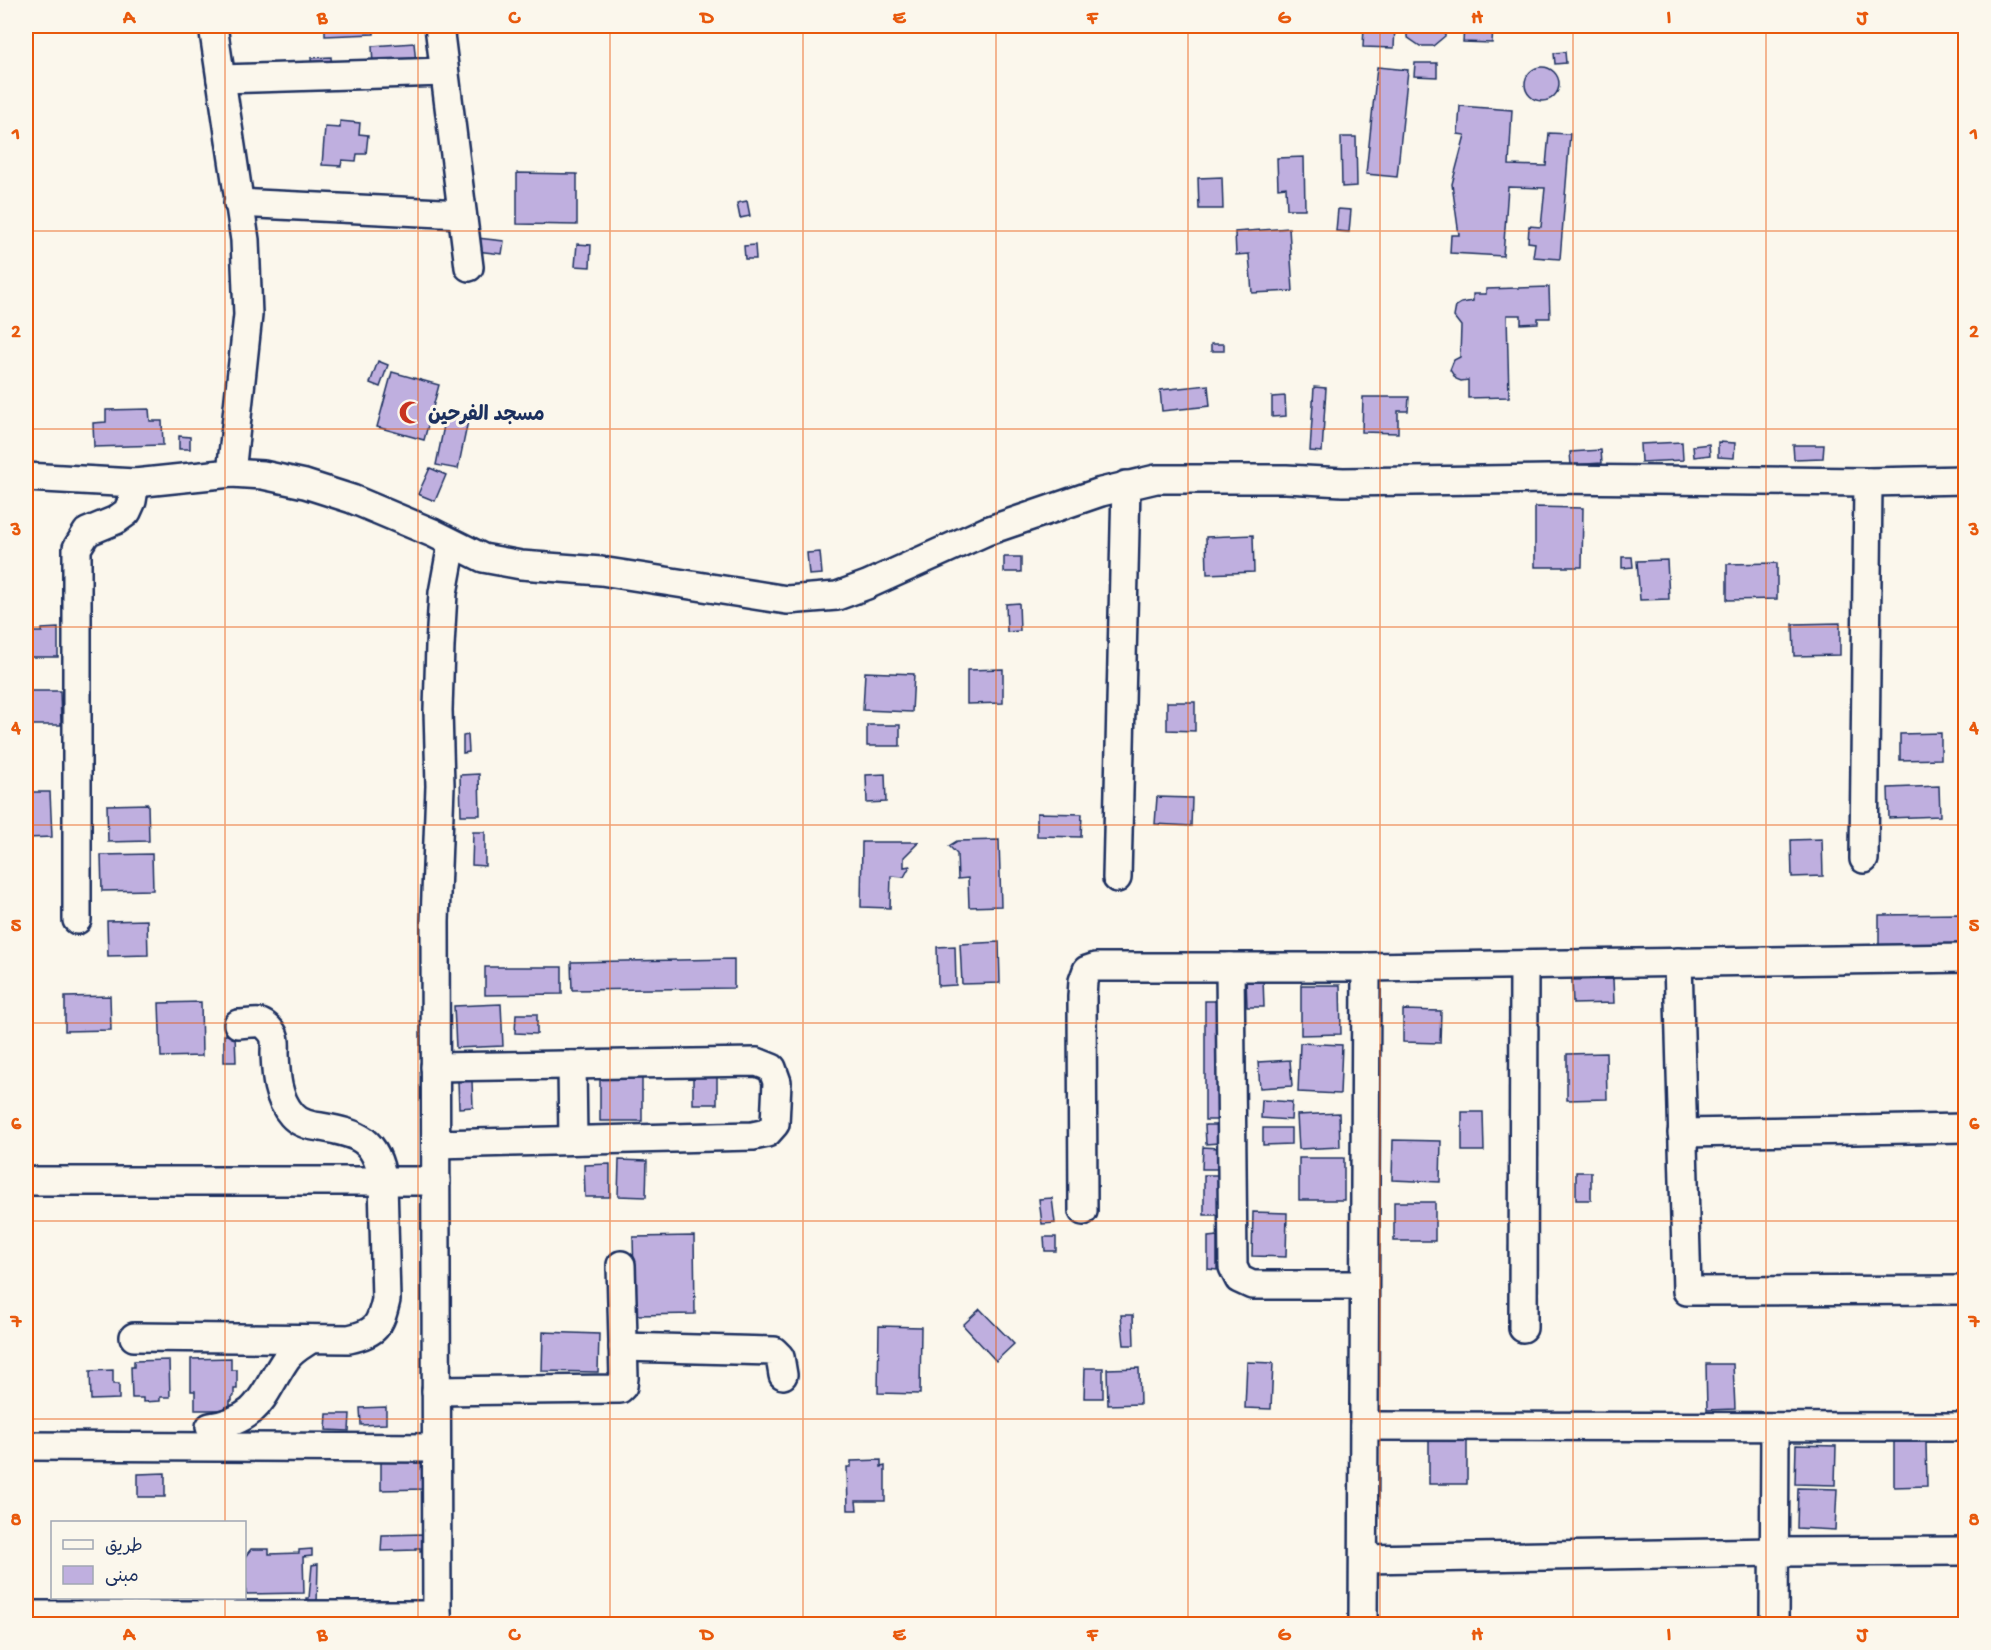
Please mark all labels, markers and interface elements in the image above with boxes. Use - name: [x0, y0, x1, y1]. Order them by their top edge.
- text: A: [122, 8, 137, 31]
- text: B: [316, 8, 328, 31]
- text: C: [508, 8, 522, 31]
- text: D: [698, 8, 714, 31]
- text: E: [893, 8, 907, 31]
- text: F: [1086, 8, 1099, 31]
- text: G: [1278, 8, 1292, 31]
- text: H: [1471, 8, 1483, 31]
- text: I: [1667, 8, 1672, 31]
- text: J: [1856, 8, 1869, 31]
- text: 1: [11, 124, 20, 147]
- text: 1: [1969, 124, 1978, 147]
- text: 2: [11, 322, 21, 345]
- text: 2: [1969, 322, 1979, 345]
- mosque icon: مسجد الفرحين: [397, 400, 423, 426]
- place label: مسجد الفرحين: [428, 404, 545, 428]
- text: 3: [10, 520, 21, 543]
- text: 3: [1968, 520, 1979, 543]
- text: 4: [10, 718, 21, 741]
- text: 4: [1968, 718, 1979, 741]
- text: 5: [11, 916, 22, 939]
- text: 5: [1969, 916, 1980, 939]
- text: 6: [11, 1114, 22, 1137]
- text: 6: [1969, 1114, 1980, 1137]
- text: 7: [10, 1312, 23, 1335]
- text: 7: [1968, 1312, 1981, 1335]
- text: 8: [11, 1510, 22, 1533]
- text: 8: [1969, 1510, 1980, 1533]
- legend: [51, 1521, 246, 1599]
- text: طريق: [105, 1537, 143, 1558]
- text: مبنى: [105, 1567, 139, 1588]
- text: A: [122, 1625, 137, 1648]
- text: B: [316, 1625, 328, 1648]
- text: C: [508, 1625, 522, 1648]
- text: D: [698, 1625, 714, 1648]
- text: E: [893, 1625, 907, 1648]
- text: F: [1086, 1625, 1099, 1648]
- text: G: [1278, 1625, 1292, 1648]
- text: H: [1471, 1625, 1483, 1648]
- text: I: [1667, 1625, 1672, 1648]
- text: J: [1856, 1625, 1869, 1648]

